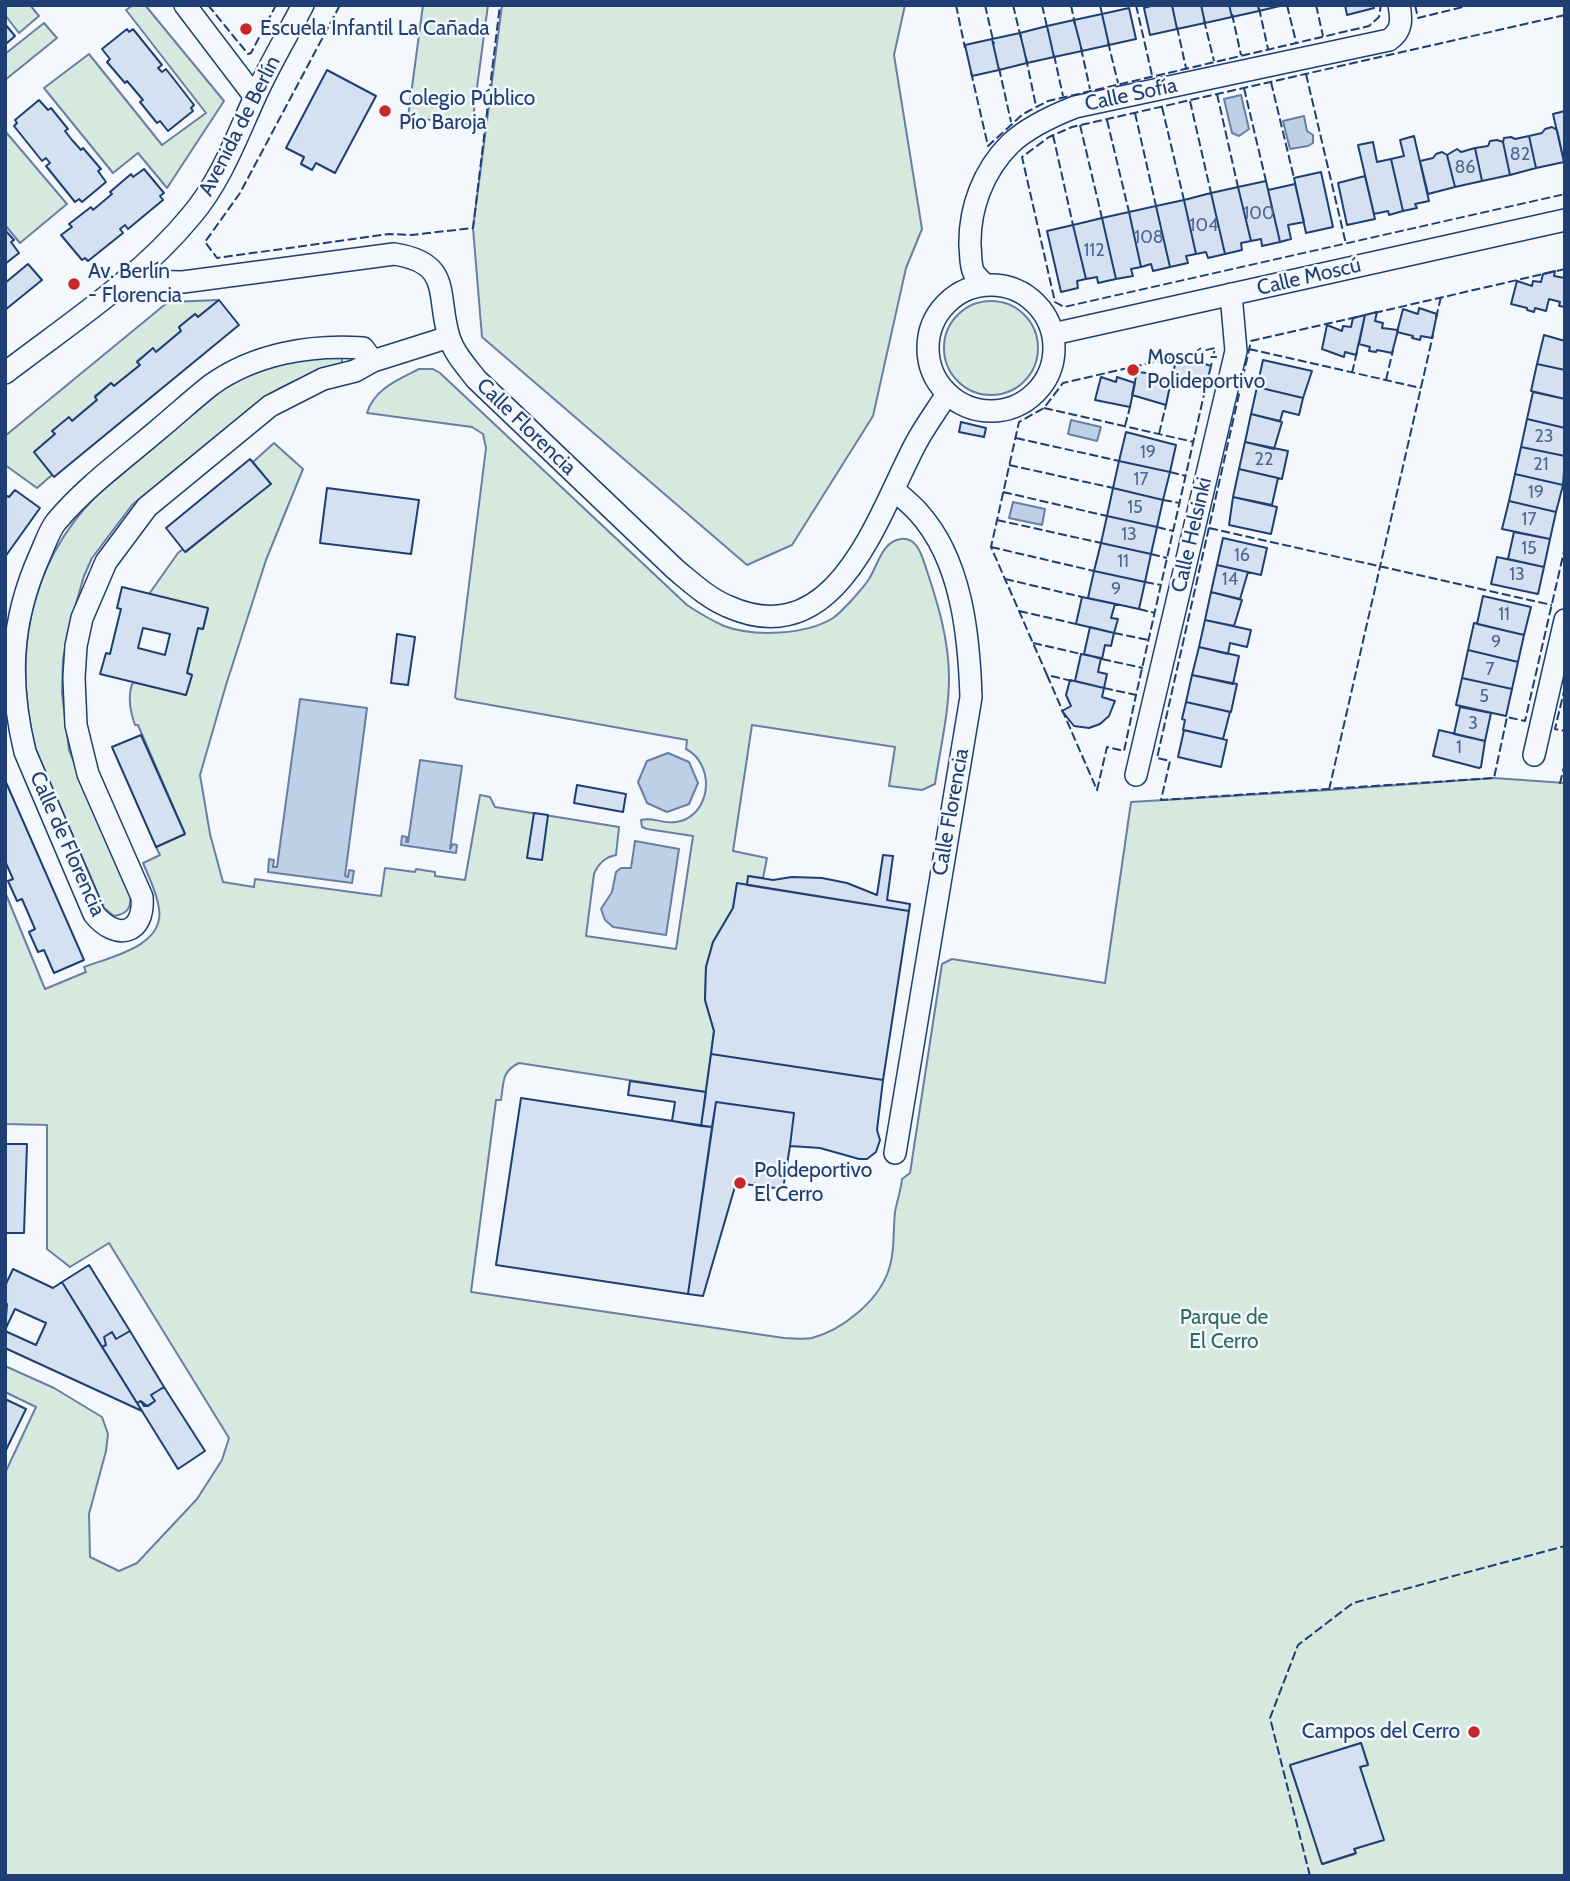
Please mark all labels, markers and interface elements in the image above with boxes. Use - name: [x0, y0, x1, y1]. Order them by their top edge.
- place label: Escuela Infantil La Cañada: [260, 16, 490, 42]
- marker: Escuela Infantil La Cañada: [238, 21, 254, 37]
- street label: Avenida de Berlín: [194, 52, 286, 200]
- street label: Calle Sofía: [1083, 73, 1179, 117]
- place label: Colegio Público Pío Baroja: [399, 86, 535, 136]
- marker: Colegio Público Pío Baroja: [377, 103, 393, 119]
- house number: 82: [1510, 144, 1530, 166]
- house number: 86: [1454, 157, 1476, 179]
- house number: 100: [1244, 203, 1274, 225]
- house number: 104: [1190, 215, 1218, 237]
- house number: 108: [1134, 227, 1164, 249]
- house number: 112: [1083, 240, 1105, 262]
- street label: Calle Moscú: [1255, 253, 1363, 301]
- place label: Av. Berlín - Florencia: [88, 259, 182, 309]
- marker: Av. Berlín - Florencia: [66, 276, 82, 292]
- place label: Moscú - Polideportivo: [1147, 345, 1265, 395]
- marker: Moscú - Polideportivo: [1125, 362, 1141, 378]
- street label: Calle Florencia: [471, 373, 581, 481]
- house number: 23: [1534, 426, 1554, 448]
- house number: 19: [1140, 442, 1156, 464]
- house number: 22: [1255, 449, 1273, 471]
- house number: 21: [1533, 454, 1549, 476]
- house number: 17: [1134, 469, 1148, 491]
- street label: Calle Helsinki: [1167, 475, 1217, 595]
- house number: 19: [1528, 482, 1544, 504]
- house number: 15: [1127, 497, 1143, 519]
- house number: 17: [1522, 509, 1536, 531]
- house number: 13: [1121, 524, 1137, 546]
- house number: 15: [1521, 538, 1537, 560]
- house number: 16: [1234, 545, 1250, 567]
- house number: 11: [1117, 551, 1129, 573]
- house number: 13: [1509, 564, 1525, 586]
- house number: 14: [1222, 569, 1238, 591]
- house number: 9: [1111, 579, 1121, 601]
- house number: 11: [1498, 604, 1510, 626]
- house number: 9: [1491, 632, 1501, 654]
- house number: 7: [1485, 659, 1495, 681]
- house number: 5: [1479, 686, 1489, 708]
- house number: 3: [1468, 713, 1478, 735]
- house number: 1: [1456, 737, 1462, 759]
- street label: Calle Florencia: [927, 746, 975, 878]
- street label: Calle de Florencia: [24, 768, 110, 920]
- place label: Polideportivo El Cerro: [754, 1158, 872, 1208]
- marker: Polideportivo El Cerro: [732, 1175, 748, 1191]
- park label: Parque de El Cerro: [1180, 1305, 1268, 1355]
- place label: Campos del Cerro: [1302, 1719, 1460, 1745]
- marker: Campos del Cerro: [1466, 1724, 1482, 1740]

